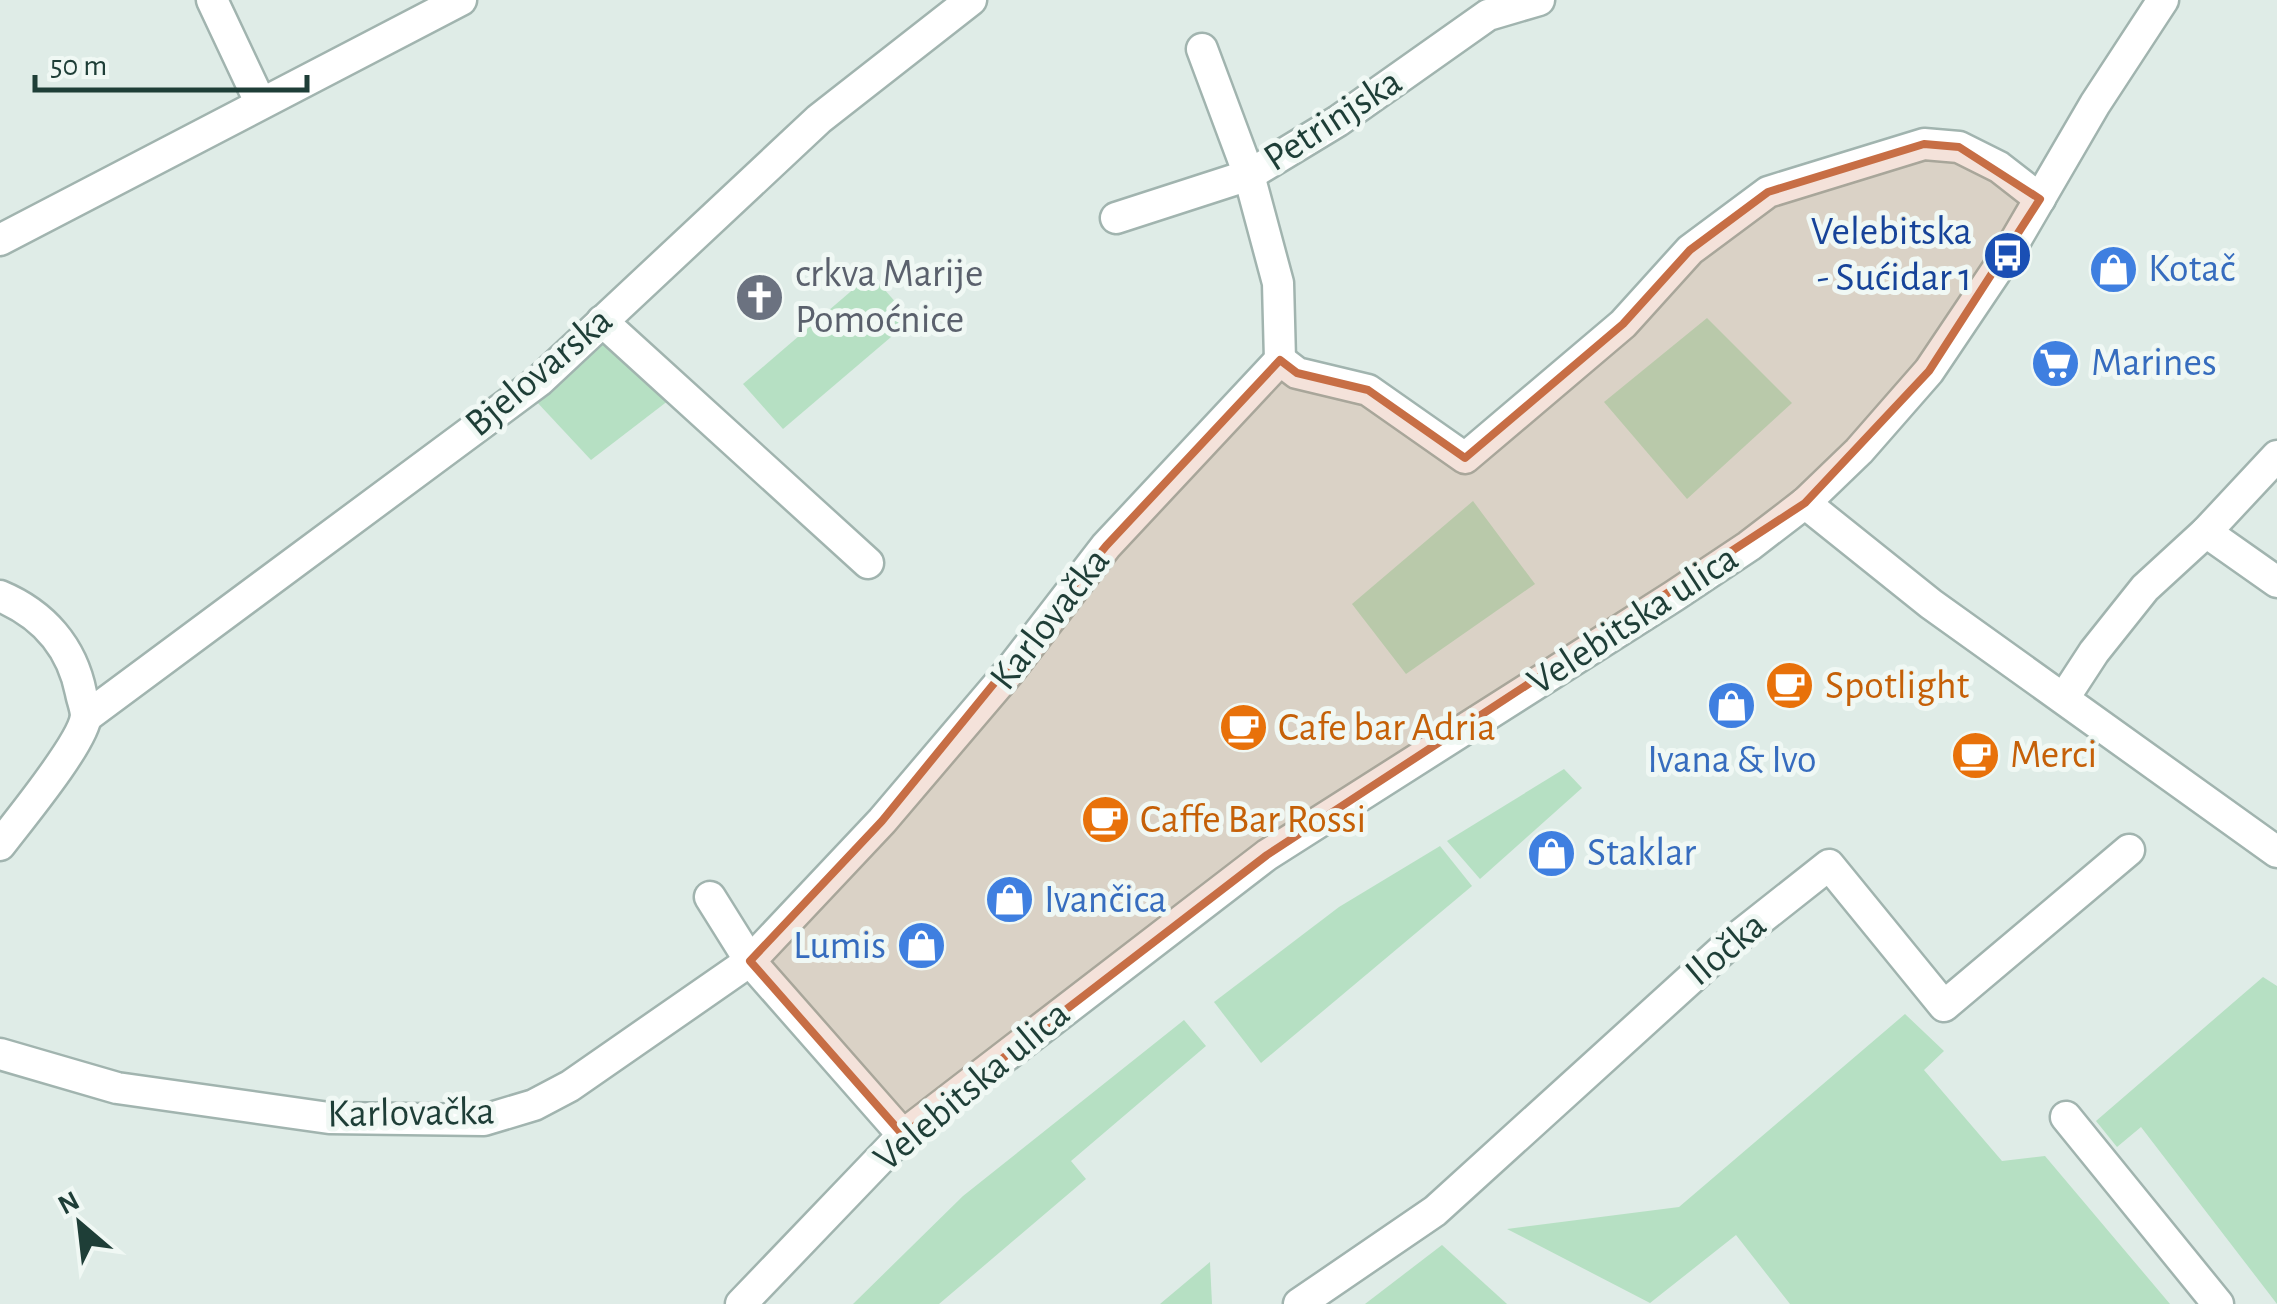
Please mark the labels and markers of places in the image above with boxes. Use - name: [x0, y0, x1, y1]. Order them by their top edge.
- place label: Velebitska - Sućidar 1: [1811, 212, 1972, 298]
- bus stop icon: Velebitska - Sućidar 1: [1981, 229, 2033, 281]
- shop icon: Kotač: [2087, 243, 2139, 295]
- place label: Kotač: [2148, 249, 2235, 289]
- place label: crkva Marije Pomoćnice: [795, 254, 983, 340]
- church icon: crkva Marije Pomoćnice: [734, 271, 786, 323]
- supermarket icon: Marines: [2030, 337, 2082, 389]
- place label: Marines: [2091, 343, 2217, 383]
- cafe icon: Spotlight: [1764, 660, 1816, 712]
- place label: Spotlight: [1825, 666, 1969, 706]
- shop icon: Ivana & Ivo: [1706, 679, 1758, 731]
- cafe icon: Cafe bar Adria: [1217, 702, 1269, 754]
- place label: Cafe bar Adria: [1278, 708, 1496, 748]
- cafe icon: Merci: [1949, 729, 2001, 781]
- place label: Merci: [2010, 735, 2097, 775]
- place label: Ivana & Ivo: [1647, 740, 1817, 780]
- cafe icon: Caffe Bar Rossi: [1079, 794, 1131, 846]
- place label: Caffe Bar Rossi: [1140, 800, 1366, 840]
- shop icon: Staklar: [1526, 827, 1578, 879]
- place label: Staklar: [1587, 833, 1696, 873]
- shop icon: Ivančica: [983, 874, 1035, 926]
- place label: Ivančica: [1044, 880, 1167, 920]
- shop icon: Lumis: [895, 920, 947, 972]
- place label: Lumis: [793, 926, 886, 966]

